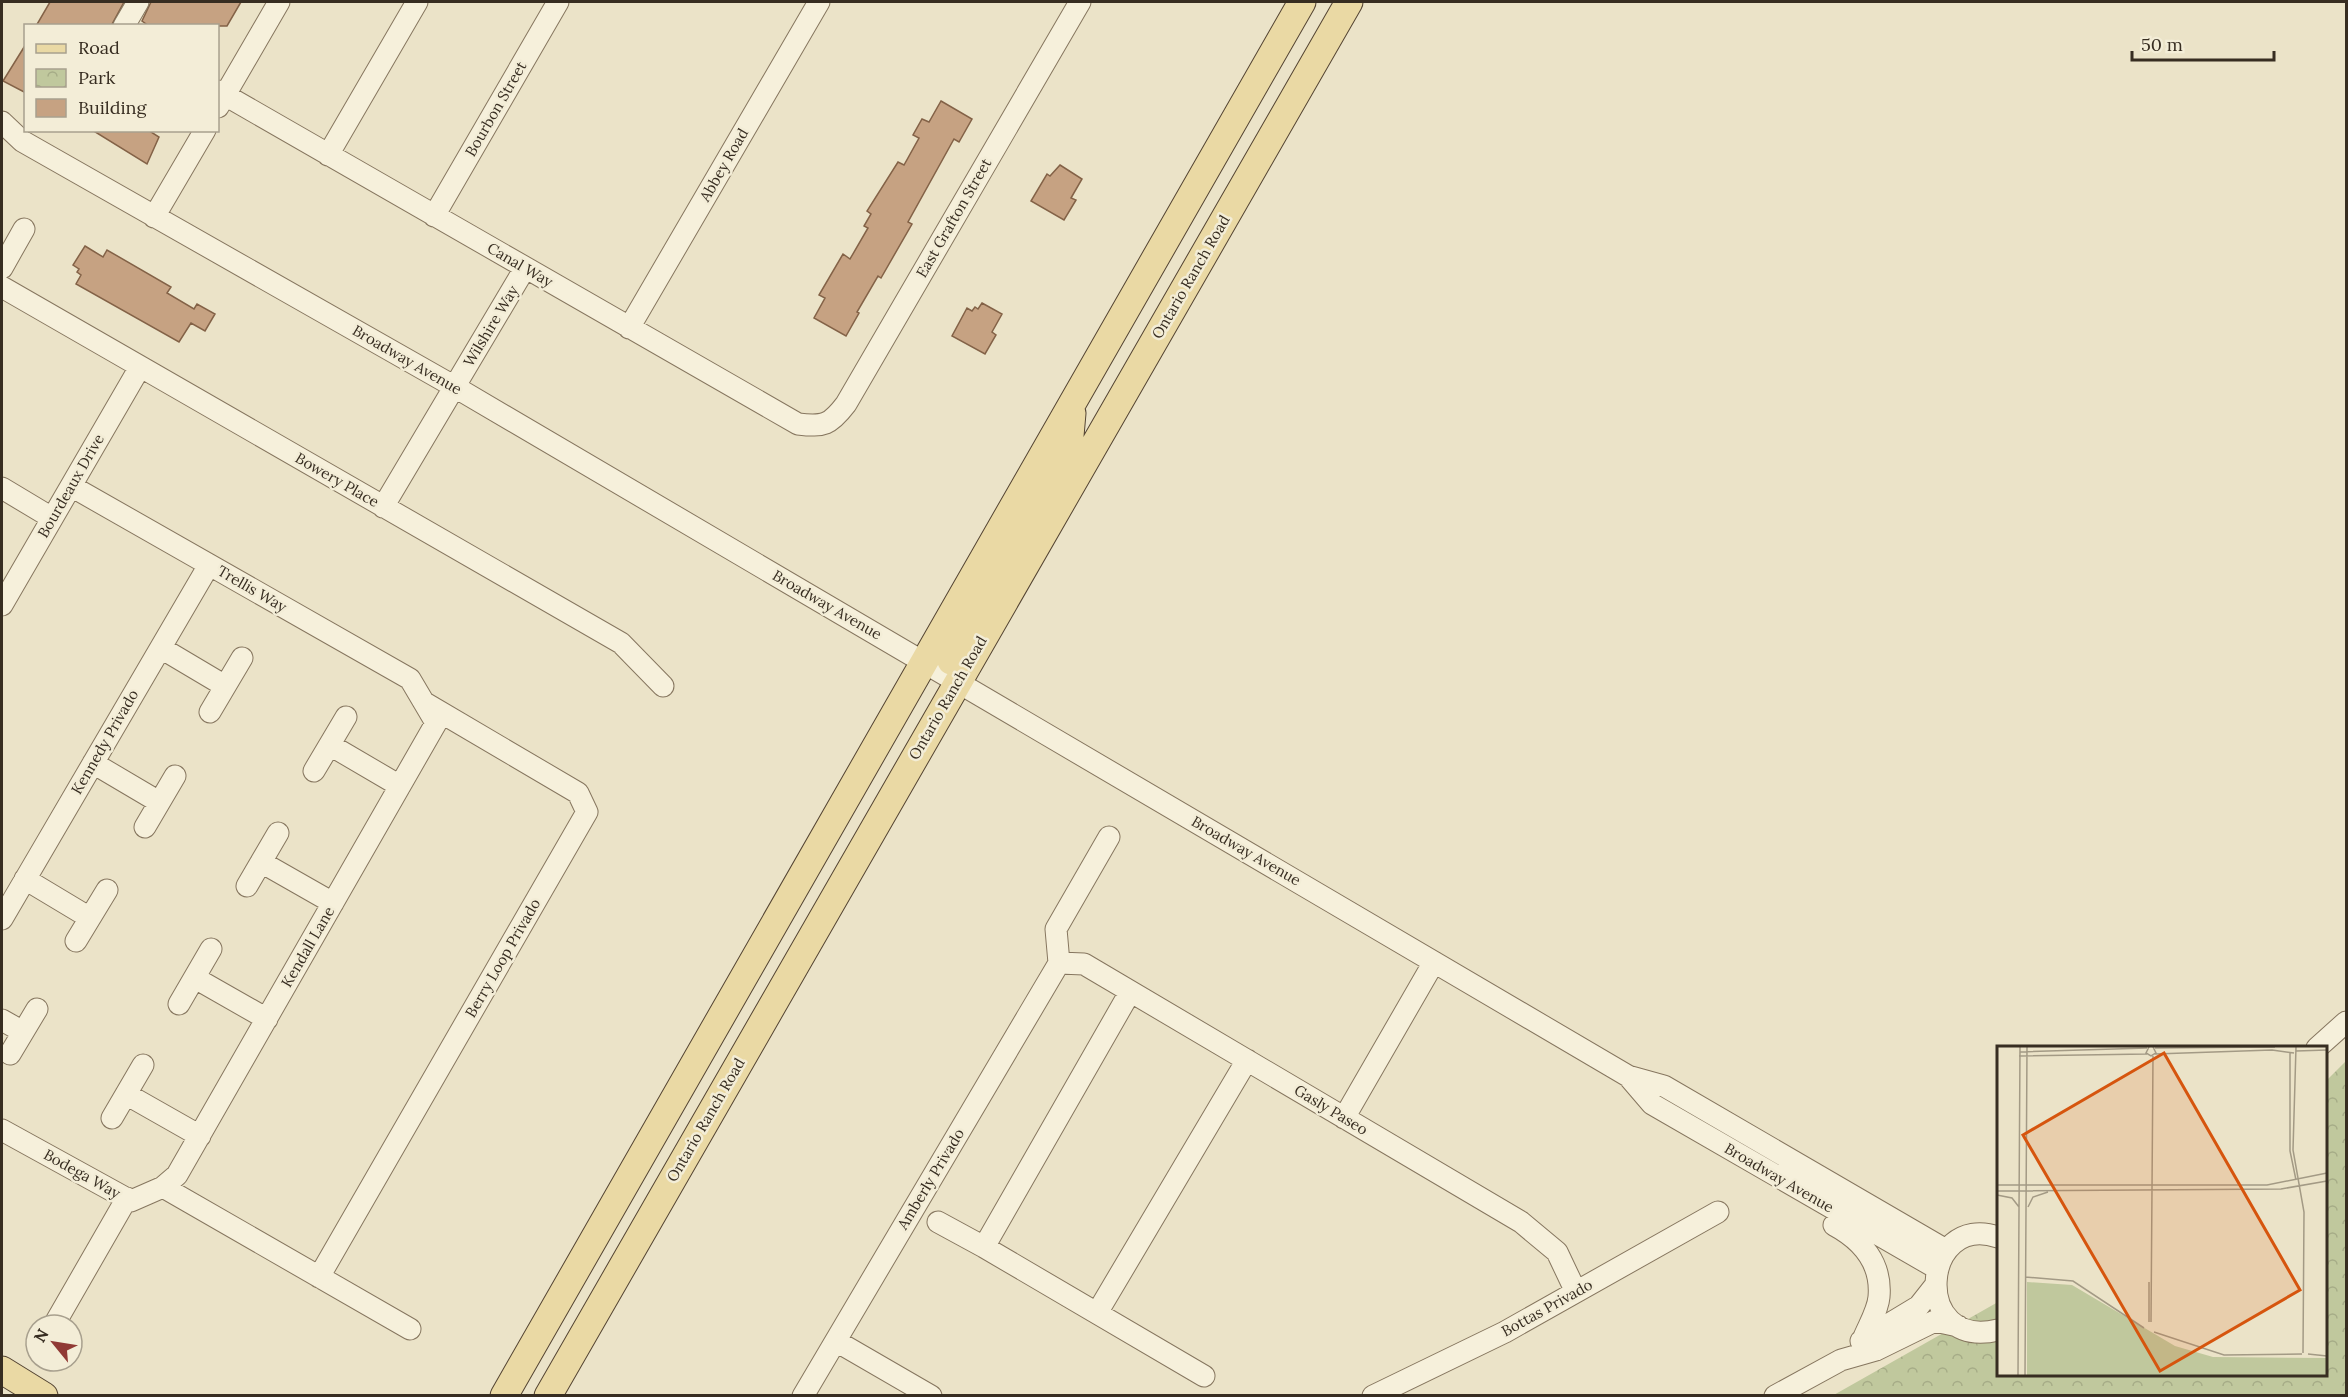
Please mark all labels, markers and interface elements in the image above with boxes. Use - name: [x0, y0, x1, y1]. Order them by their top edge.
- legend: [24, 24, 219, 132]
- scale bar: [2132, 24, 2274, 62]
- text: 50 m: [2141, 33, 2183, 56]
- text: Road: [78, 36, 120, 59]
- street label: Bourbon Street: [461, 58, 531, 160]
- text: Park: [78, 66, 116, 89]
- text: Building: [78, 96, 148, 119]
- street label: Abbey Road: [694, 125, 752, 206]
- street label: East Grafton Street: [912, 154, 996, 281]
- street label: Ontario Ranch Road: [1147, 211, 1234, 342]
- street label: Canal Way: [484, 238, 557, 291]
- street label: Wilshire Way: [459, 282, 522, 370]
- street label: Broadway Avenue: [349, 321, 465, 399]
- street label: Bourdeaux Drive: [33, 431, 108, 541]
- street label: Bowery Place: [292, 448, 382, 511]
- street label: Trellis Way: [214, 561, 290, 616]
- street label: Broadway Avenue: [769, 566, 885, 644]
- street label: Ontario Ranch Road: [904, 632, 991, 763]
- street label: Kennedy Privado: [67, 686, 142, 798]
- street label: Broadway Avenue: [1188, 812, 1304, 890]
- street label: Berry Loop Privado: [461, 895, 545, 1021]
- street label: Kendall Lane: [277, 903, 338, 990]
- inset map: [1997, 1046, 2327, 1376]
- street label: Ontario Ranch Road: [662, 1054, 749, 1185]
- street label: Gasly Paseo: [1291, 1080, 1372, 1139]
- street label: Amberly Privado: [892, 1125, 968, 1234]
- street label: Broadway Avenue: [1721, 1139, 1837, 1217]
- street label: Bodega Way: [40, 1145, 124, 1203]
- street label: Bottas Privado: [1498, 1275, 1596, 1340]
- north arrow: [24, 1313, 84, 1373]
- text: N: [29, 1325, 53, 1346]

